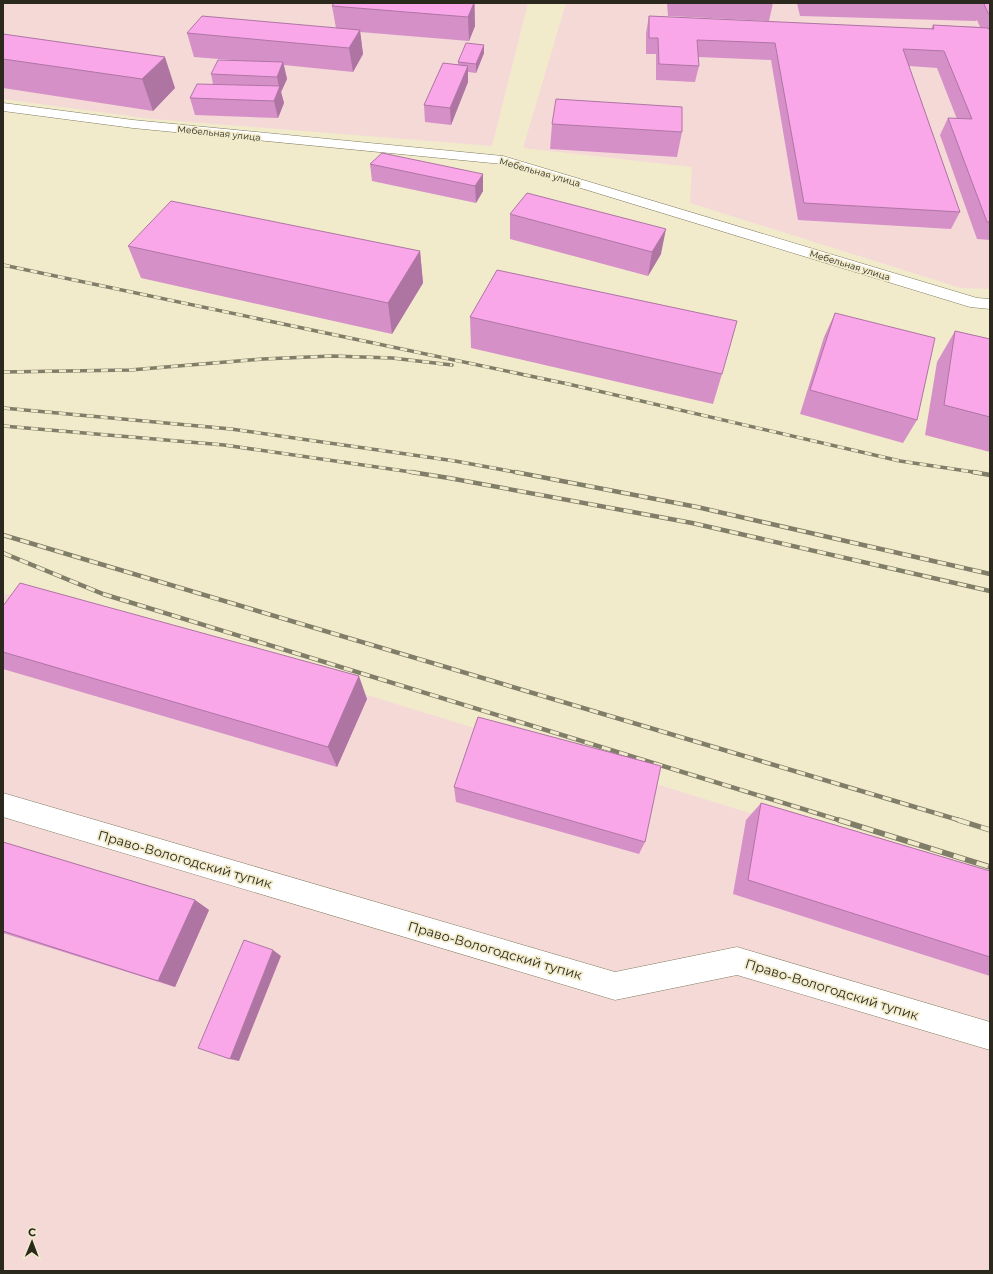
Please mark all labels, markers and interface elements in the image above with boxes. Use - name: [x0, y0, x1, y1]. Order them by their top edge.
- street label: Мебельная улица: [177, 123, 261, 143]
- street label: Мебельная улица: [498, 155, 582, 189]
- street label: Мебельная улица: [808, 248, 892, 282]
- street label: Право-Вологодский тупик: [96, 826, 274, 892]
- street label: Право-Вологодский тупик: [406, 917, 584, 983]
- street label: Право-Вологодский тупик: [743, 955, 921, 1023]
- north arrow: [12, 1222, 52, 1262]
- text: С: [28, 1225, 36, 1239]

